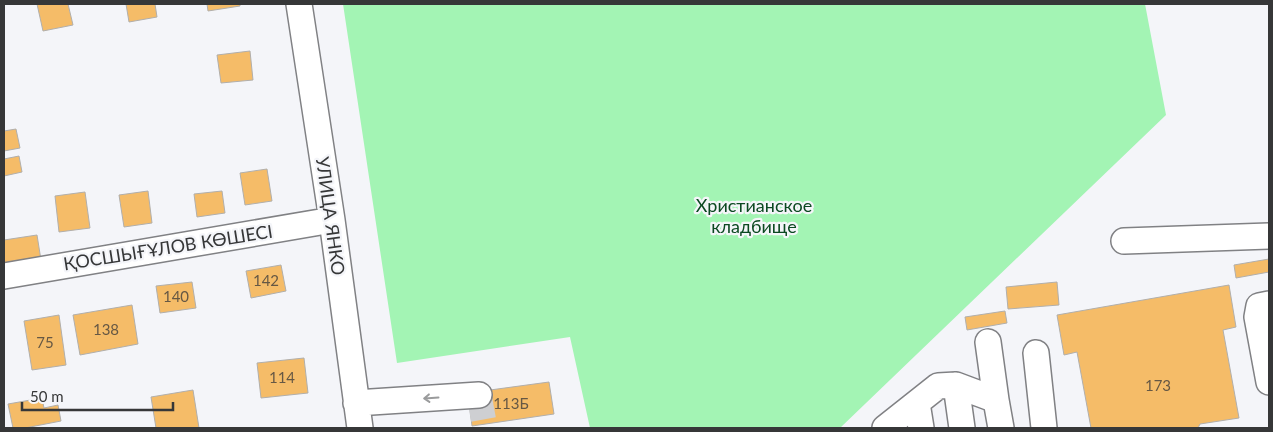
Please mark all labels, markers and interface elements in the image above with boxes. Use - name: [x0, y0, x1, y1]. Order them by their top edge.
- street label: УЛИЦА ЯНКО: [312, 155, 350, 277]
- park label: Христианское кладбище: [696, 194, 812, 237]
- street label: ҚОСШЫҒҰЛОВ КӨШЕСІ: [62, 220, 274, 274]
- house number: 142: [253, 271, 279, 289]
- house number: 140: [163, 287, 189, 305]
- house number: 138: [93, 320, 119, 338]
- house number: 75: [36, 333, 54, 351]
- house number: 114: [269, 368, 295, 386]
- house number: 173: [1145, 376, 1171, 394]
- scale bar: [22, 380, 174, 412]
- text: 50 m: [30, 387, 64, 405]
- one-way arrow: [423, 393, 439, 402]
- house number: 113Б: [493, 394, 529, 412]

